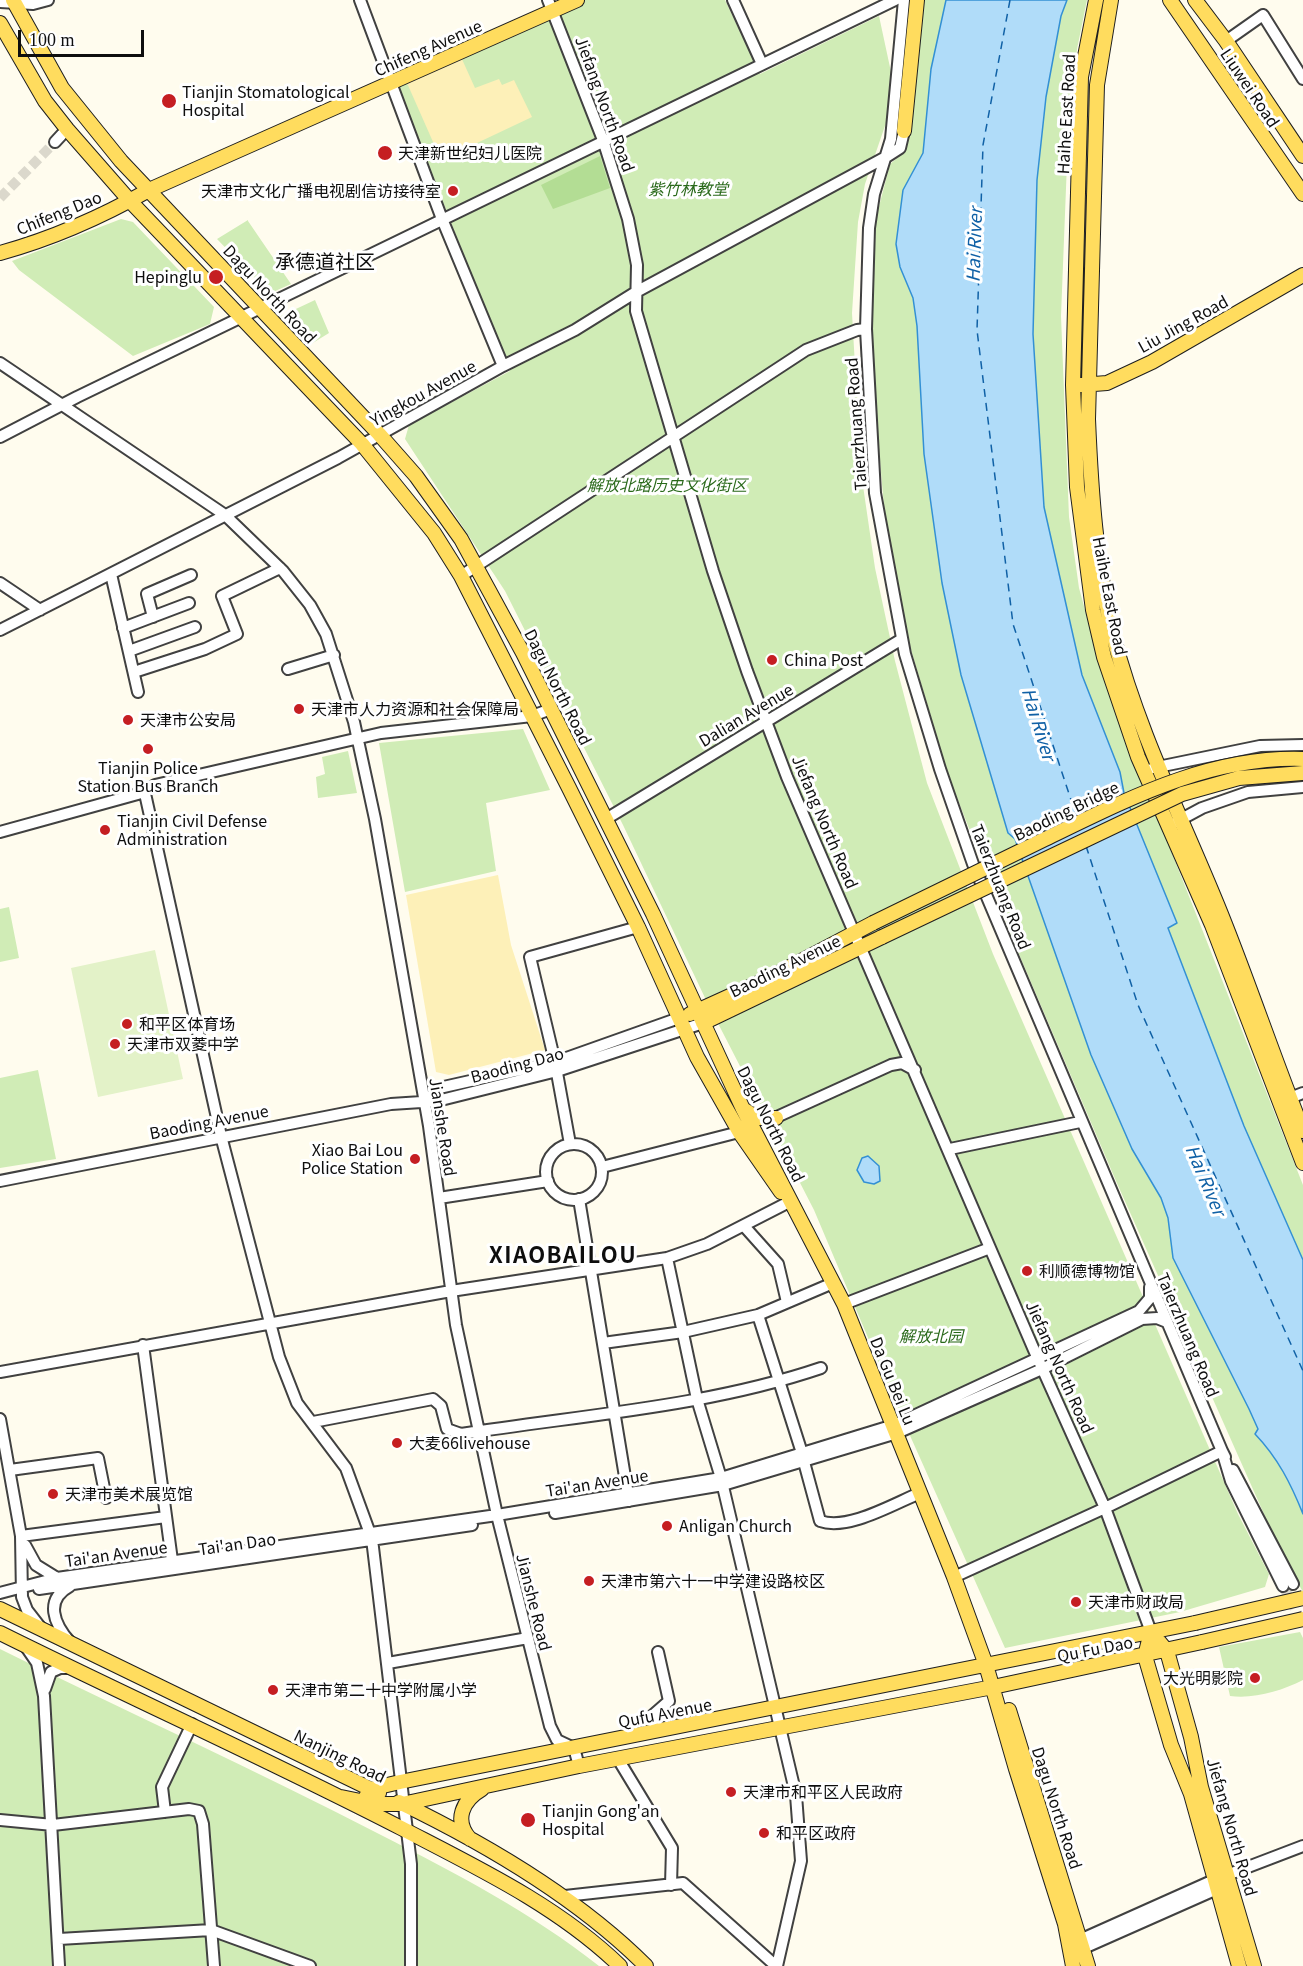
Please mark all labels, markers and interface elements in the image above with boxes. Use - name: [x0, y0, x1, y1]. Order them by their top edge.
- street label: Chifeng Avenue: [371, 16, 485, 80]
- scale bar: [21, 18, 147, 56]
- text: 100 m: [29, 30, 75, 50]
- street label: Jiefang North Road: [572, 34, 638, 174]
- street label: Liuwei Road: [1217, 45, 1283, 131]
- street label: Haihe East Road: [1053, 53, 1079, 175]
- place label: Tianjin Stomatological Hospital: [182, 82, 350, 120]
- marker: Tianjin Stomatological Hospital: [160, 92, 178, 110]
- place label: 天津新世纪妇儿医院: [398, 143, 542, 163]
- marker: 天津新世纪妇儿医院: [376, 144, 394, 162]
- park label: 紫竹林教堂: [648, 179, 728, 199]
- place label: 天津市文化广播电视剧信访接待室: [201, 181, 441, 201]
- marker: 天津市文化广播电视剧信访接待室: [446, 184, 460, 198]
- street label: Chifeng Dao: [14, 187, 104, 239]
- water label: Hai River: [962, 207, 986, 283]
- street label: Dagu North Road: [220, 241, 320, 347]
- district label: 承德道社区: [275, 249, 375, 273]
- place label: Hepinglu: [134, 267, 202, 287]
- marker: Hepinglu: [207, 268, 225, 286]
- street label: Liu Jing Road: [1135, 291, 1231, 357]
- street label: Yingkou Avenue: [367, 356, 479, 430]
- street label: Taierzhuang Road: [842, 357, 870, 491]
- park label: 解放北路历史文化街区: [587, 475, 747, 495]
- street label: Haihe East Road: [1089, 535, 1131, 657]
- street label: Dagu North Road: [521, 626, 595, 748]
- place label: China Post: [784, 650, 863, 670]
- marker: China Post: [765, 653, 779, 667]
- street label: Dalian Avenue: [695, 679, 797, 751]
- water label: Hai River: [1018, 685, 1060, 763]
- place label: 天津市人力资源和社会保障局: [311, 699, 519, 719]
- marker: 天津市人力资源和社会保障局: [292, 702, 306, 716]
- place label: 天津市公安局: [140, 710, 236, 730]
- marker: 天津市公安局: [121, 713, 135, 727]
- marker: Tianjin Police Station Bus Branch: [141, 742, 155, 756]
- street label: Jiefang North Road: [788, 752, 862, 892]
- place label: Tianjin Police Station Bus Branch: [77, 758, 219, 796]
- street label: Baoding Bridge: [1010, 777, 1122, 845]
- place label: Tianjin Civil Defense Administration: [117, 811, 267, 849]
- street label: Taierzhuang Road: [967, 822, 1035, 952]
- marker: Tianjin Civil Defense Administration: [98, 823, 112, 837]
- street label: Baoding Avenue: [726, 931, 844, 1001]
- place label: 和平区体育场: [139, 1014, 235, 1034]
- marker: 和平区体育场: [120, 1017, 134, 1031]
- place label: 天津市双菱中学: [127, 1034, 239, 1054]
- marker: 天津市双菱中学: [108, 1037, 122, 1051]
- street label: Baoding Dao: [468, 1043, 566, 1087]
- street label: Dagu North Road: [734, 1063, 808, 1185]
- street label: Jianshe Road: [426, 1076, 460, 1178]
- street label: Baoding Avenue: [148, 1101, 270, 1143]
- place label: Xiao Bai Lou Police Station: [301, 1140, 403, 1178]
- water label: Hai River: [1181, 1141, 1231, 1219]
- marker: Xiao Bai Lou Police Station: [408, 1152, 422, 1166]
- district label: XIAOBAILOU: [489, 1242, 637, 1268]
- place label: 利顺德博物馆: [1039, 1261, 1135, 1281]
- marker: 利顺德博物馆: [1020, 1264, 1034, 1278]
- street label: Taierzhuang Road: [1153, 1270, 1223, 1400]
- street label: Jiefang North Road: [1022, 1298, 1098, 1436]
- park label: 解放北园: [899, 1326, 963, 1346]
- street label: Da Gu Bei Lu: [867, 1334, 919, 1428]
- place label: 大麦66livehouse: [409, 1433, 530, 1453]
- marker: 大麦66livehouse: [390, 1436, 404, 1450]
- street label: Tai'an Avenue: [544, 1465, 650, 1501]
- place label: 天津市美术展览馆: [65, 1484, 193, 1504]
- marker: 天津市美术展览馆: [46, 1487, 60, 1501]
- place label: Anligan Church: [679, 1516, 792, 1536]
- marker: Anligan Church: [660, 1519, 674, 1533]
- street label: Tai'an Dao: [197, 1529, 277, 1559]
- street label: Tai'an Avenue: [63, 1537, 169, 1571]
- street label: Jianshe Road: [513, 1551, 555, 1653]
- place label: 天津市第六十一中学建设路校区: [601, 1571, 825, 1591]
- marker: 天津市第六十一中学建设路校区: [582, 1574, 596, 1588]
- place label: 天津市财政局: [1088, 1592, 1184, 1612]
- marker: 天津市财政局: [1069, 1595, 1083, 1609]
- street label: Qu Fu Dao: [1056, 1632, 1134, 1666]
- place label: 大光明影院: [1163, 1668, 1243, 1688]
- marker: 大光明影院: [1248, 1671, 1262, 1685]
- place label: 天津市第二十中学附属小学: [285, 1680, 477, 1700]
- marker: 天津市第二十中学附属小学: [266, 1683, 280, 1697]
- street label: Qufu Avenue: [617, 1695, 713, 1731]
- street label: Nanjing Road: [291, 1726, 389, 1786]
- street label: Dagu North Road: [1028, 1744, 1086, 1872]
- street label: Jiefang North Road: [1203, 1756, 1261, 1898]
- place label: 天津市和平区人民政府: [743, 1782, 903, 1802]
- marker: 天津市和平区人民政府: [724, 1785, 738, 1799]
- place label: Tianjin Gong'an Hospital: [542, 1801, 660, 1839]
- marker: Tianjin Gong'an Hospital: [519, 1811, 537, 1829]
- place label: 和平区政府: [776, 1823, 856, 1843]
- marker: 和平区政府: [757, 1826, 771, 1840]

